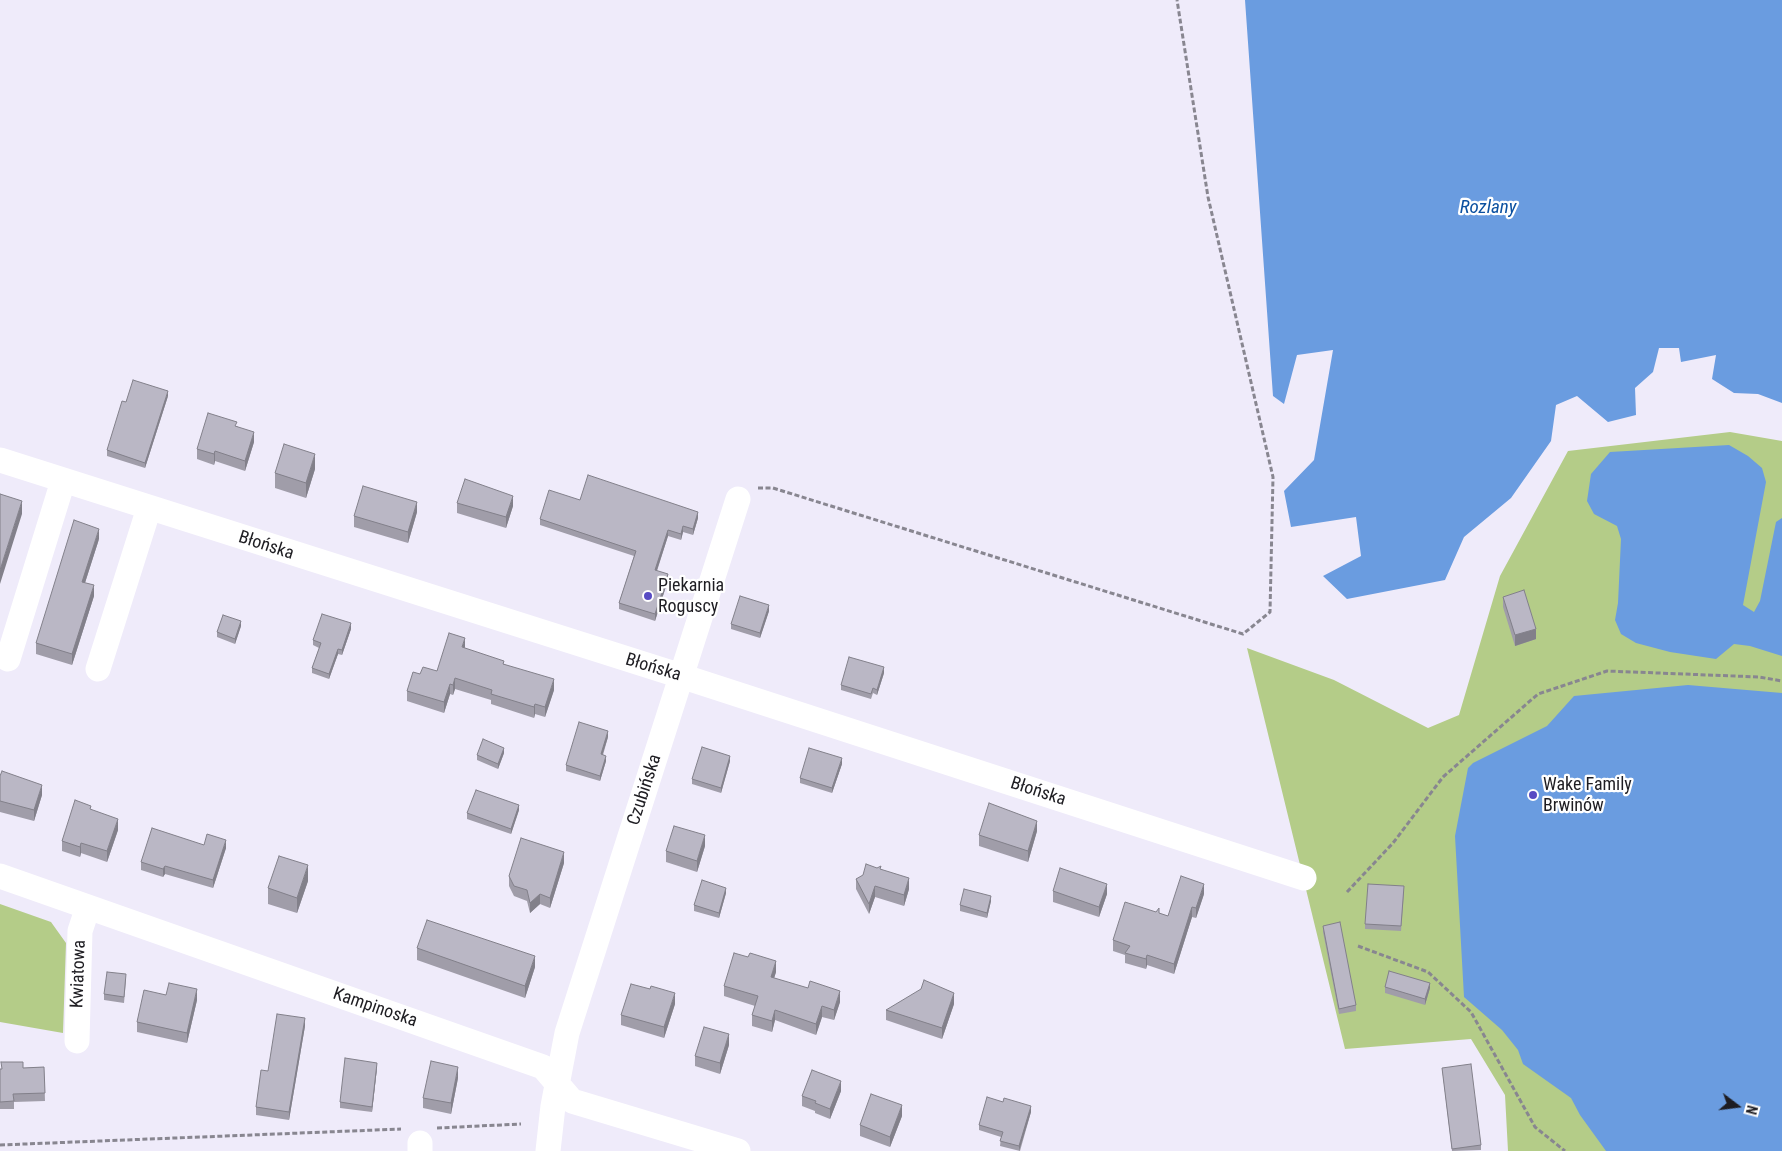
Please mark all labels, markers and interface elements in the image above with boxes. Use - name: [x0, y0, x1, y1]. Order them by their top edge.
- water label: Rozlany: [1460, 197, 1516, 219]
- street label: Błońska: [236, 527, 296, 565]
- place label: Piekarnia Roguscy: [658, 575, 724, 618]
- marker: Piekarnia Roguscy: [642, 590, 654, 602]
- street label: Błońska: [623, 649, 683, 687]
- street label: Czubińska: [623, 752, 667, 828]
- street label: Błońska: [1008, 773, 1068, 811]
- place label: Wake Family Brwinów: [1543, 774, 1632, 816]
- marker: Wake Family Brwinów: [1527, 789, 1539, 801]
- street label: Kwiatowa: [67, 940, 91, 1008]
- street label: Kampinoska: [330, 984, 420, 1032]
- north arrow: [1712, 1081, 1762, 1131]
- text: N: [1743, 1104, 1760, 1116]

